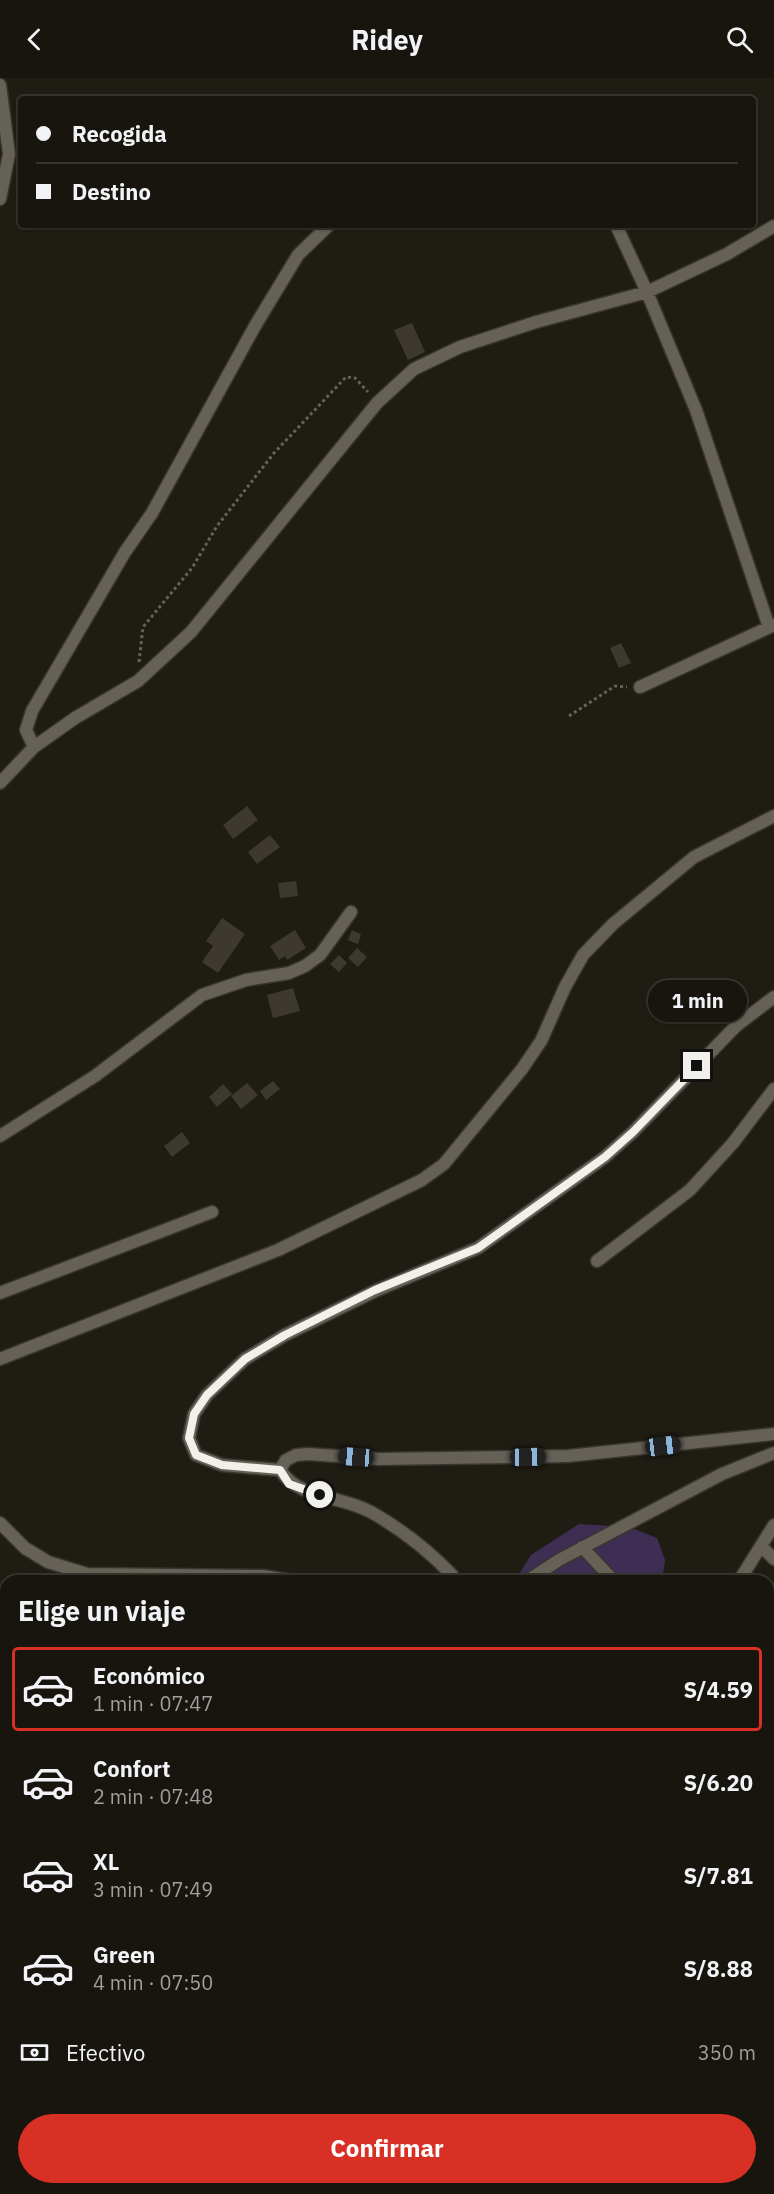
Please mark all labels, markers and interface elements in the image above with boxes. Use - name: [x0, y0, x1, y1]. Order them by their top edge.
- text: Ridey: [351, 22, 423, 57]
- icon: back: [18, 23, 51, 56]
- icon: search: [723, 23, 756, 56]
- text: Recogida: [72, 119, 167, 148]
- text: Destino: [72, 177, 151, 206]
- callout: 1 min: [648, 979, 746, 1021]
- text: 1 min: [671, 987, 724, 1014]
- route end: [683, 1052, 710, 1079]
- car: [644, 1435, 682, 1457]
- car: [337, 1447, 375, 1467]
- car: [510, 1448, 546, 1466]
- route start: [306, 1481, 333, 1508]
- text: Elige un viaje: [18, 1593, 186, 1628]
- text: Económico: [93, 1661, 205, 1690]
- icon: car: [21, 1662, 75, 1716]
- text: S/4.59: [684, 1675, 753, 1704]
- text: 1 min · 07:47: [93, 1690, 213, 1717]
- text: Confort: [93, 1754, 171, 1783]
- icon: car: [21, 1755, 75, 1809]
- text: S/6.20: [684, 1768, 753, 1797]
- text: 2 min · 07:48: [93, 1783, 213, 1810]
- text: XL: [93, 1847, 119, 1876]
- icon: car: [21, 1848, 75, 1902]
- text: S/7.81: [684, 1861, 753, 1890]
- text: 3 min · 07:49: [93, 1876, 213, 1903]
- text: Green: [93, 1940, 155, 1969]
- icon: car: [21, 1941, 75, 1995]
- text: S/8.88: [684, 1954, 753, 1983]
- text: 4 min · 07:50: [93, 1969, 213, 1996]
- icon: cash: [18, 2036, 51, 2069]
- text: Efectivo: [66, 2038, 145, 2067]
- text: 350 m: [698, 2039, 756, 2066]
- button: Confirmar: [18, 2114, 756, 2183]

